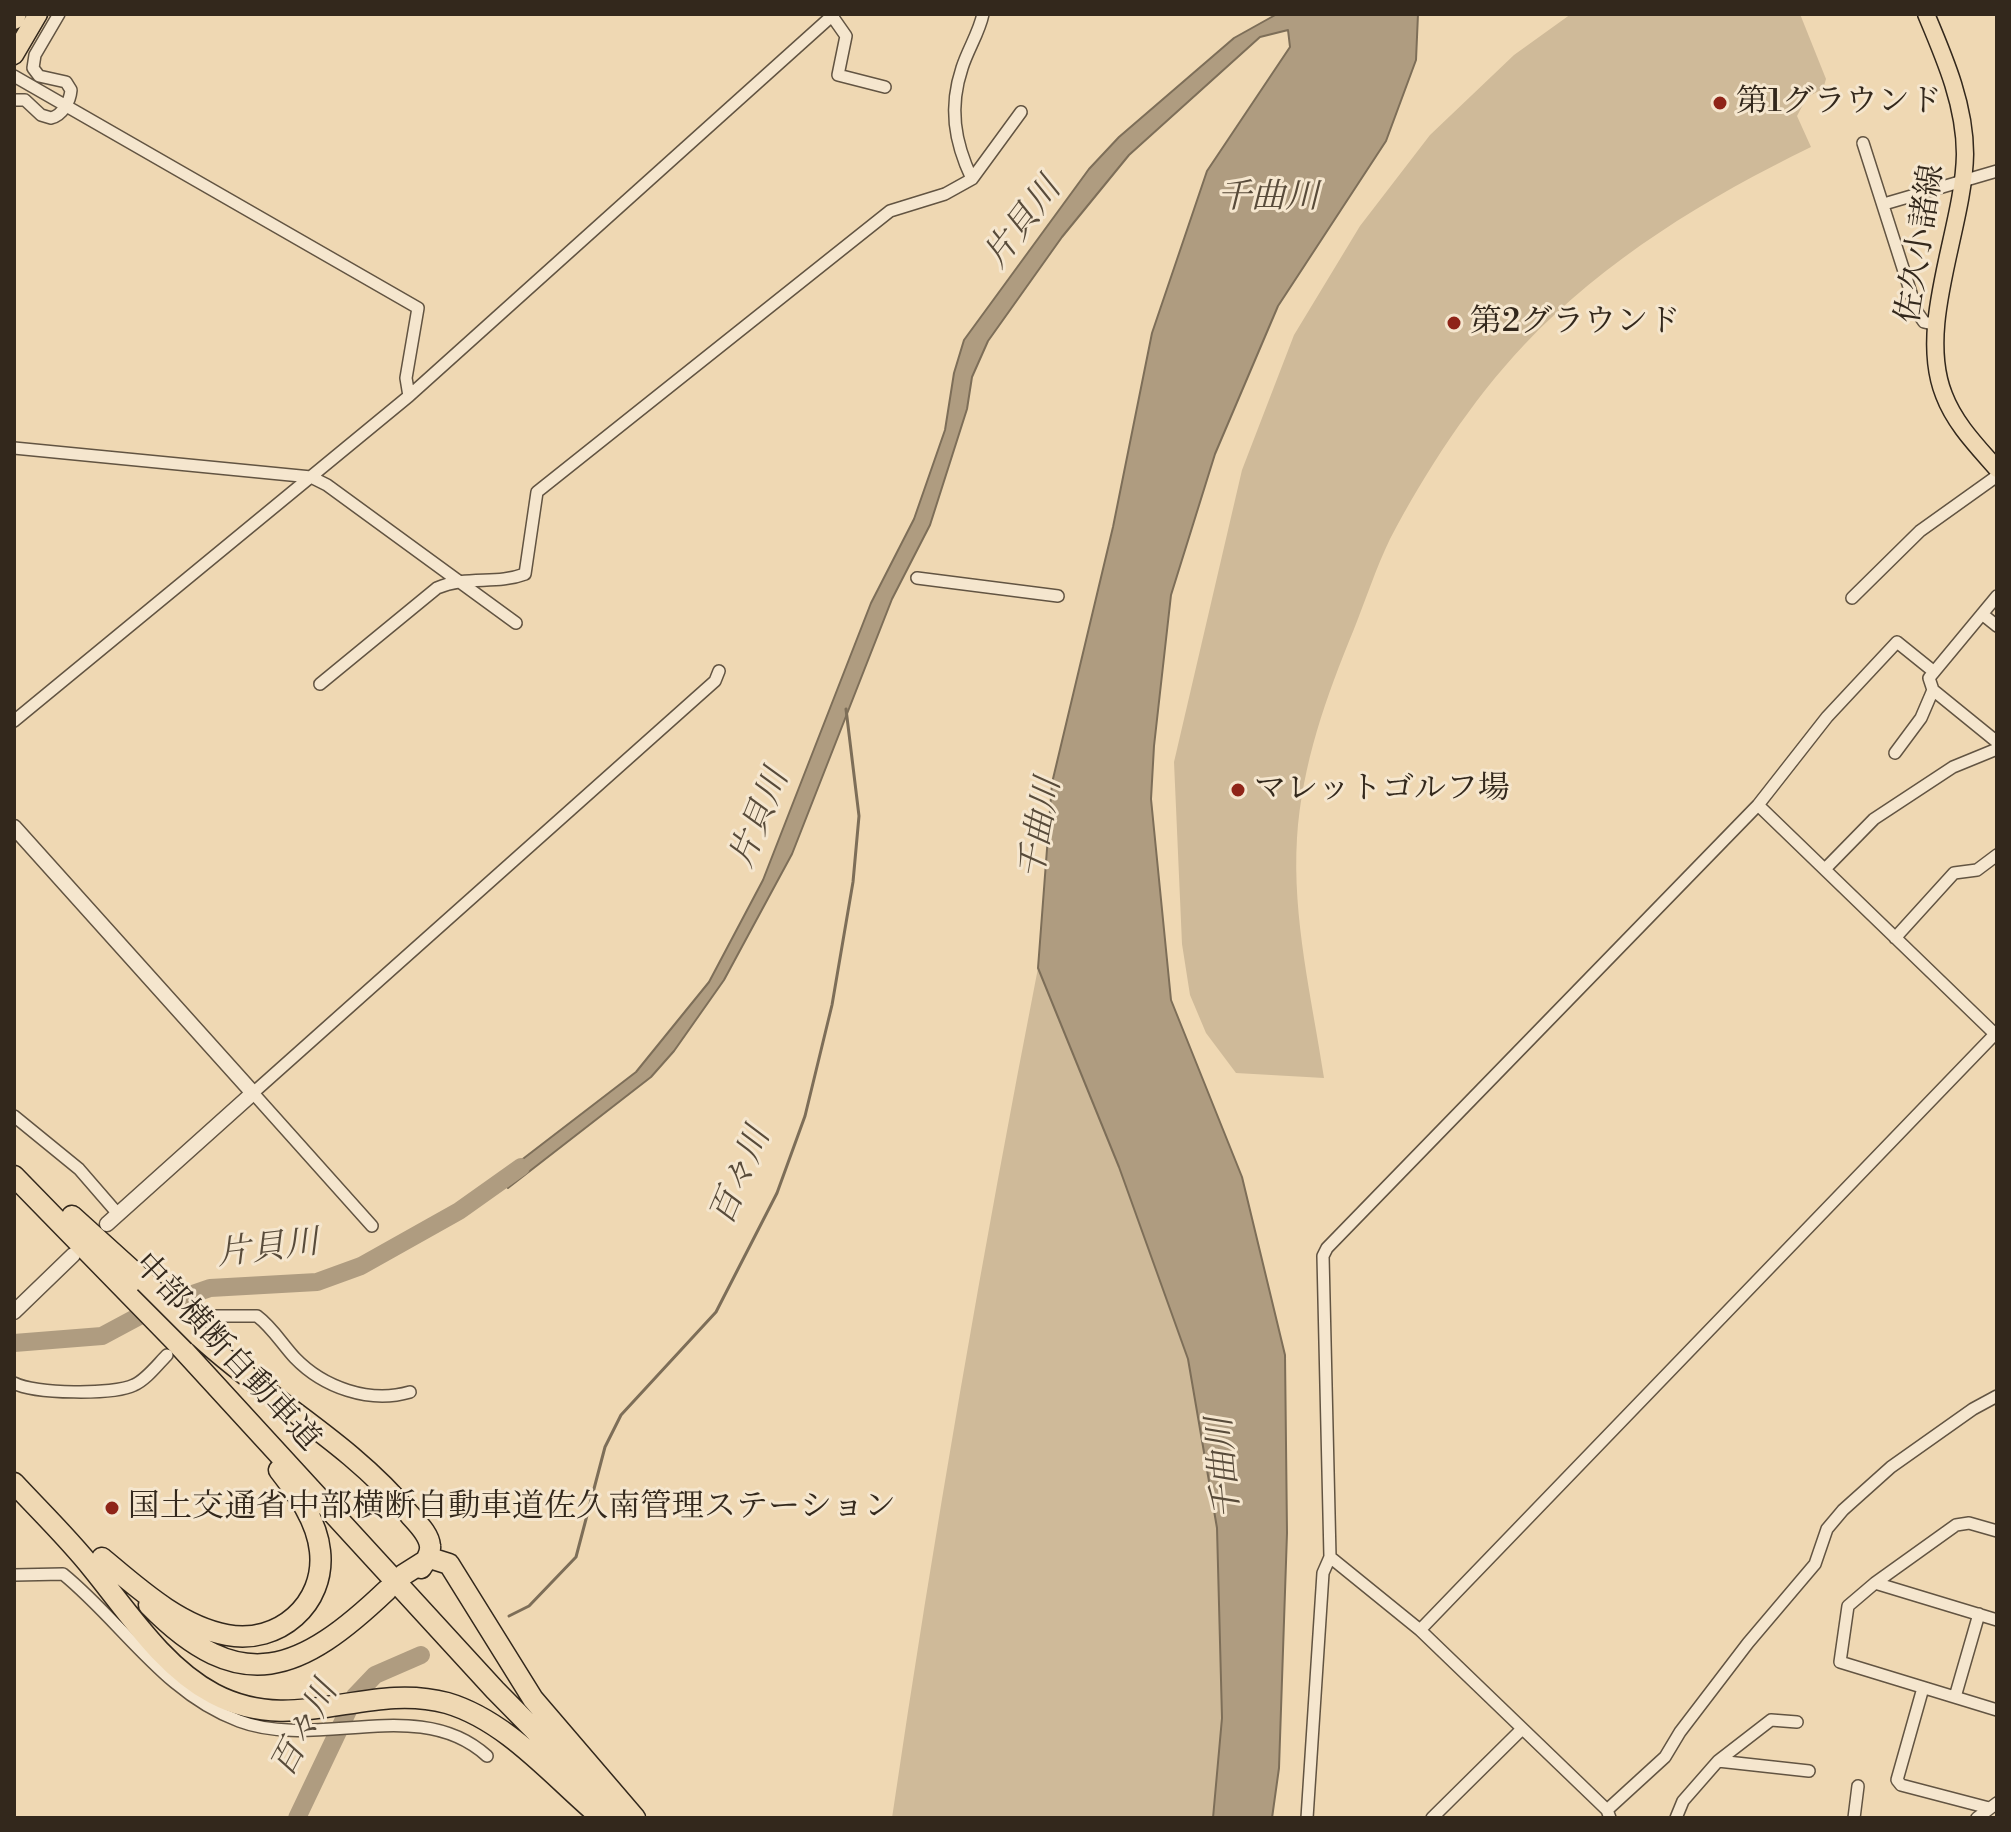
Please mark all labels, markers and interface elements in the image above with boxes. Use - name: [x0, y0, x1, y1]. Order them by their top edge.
- place label: 第1グラウンド: [1736, 84, 1942, 122]
- marker: 第1グラウンド: [1711, 94, 1729, 112]
- street label: 佐久小諸線: [1891, 162, 1953, 326]
- water label: 片貝川: [977, 171, 1071, 277]
- water label: 千曲川: [1217, 179, 1319, 219]
- place label: 第2グラウンド: [1470, 304, 1680, 342]
- marker: 第2グラウンド: [1445, 314, 1463, 332]
- water label: 片貝川: [723, 764, 799, 874]
- place label: マレットゴルフ場: [1254, 771, 1510, 809]
- water label: 千曲川: [1013, 775, 1071, 883]
- marker: マレットゴルフ場: [1229, 781, 1247, 799]
- water label: 百々川: [703, 1122, 781, 1232]
- water label: 片貝川: [215, 1224, 321, 1276]
- street label: 中部横断自動車道: [125, 1246, 327, 1460]
- water label: 千曲川: [1201, 1415, 1251, 1521]
- place label: 国土交通省中部横断自動車道佐久南管理ステーション: [128, 1489, 896, 1527]
- marker: 国土交通省中部横断自動車道佐久南管理ステーション: [103, 1499, 121, 1517]
- water label: 百々川: [264, 1675, 348, 1785]

